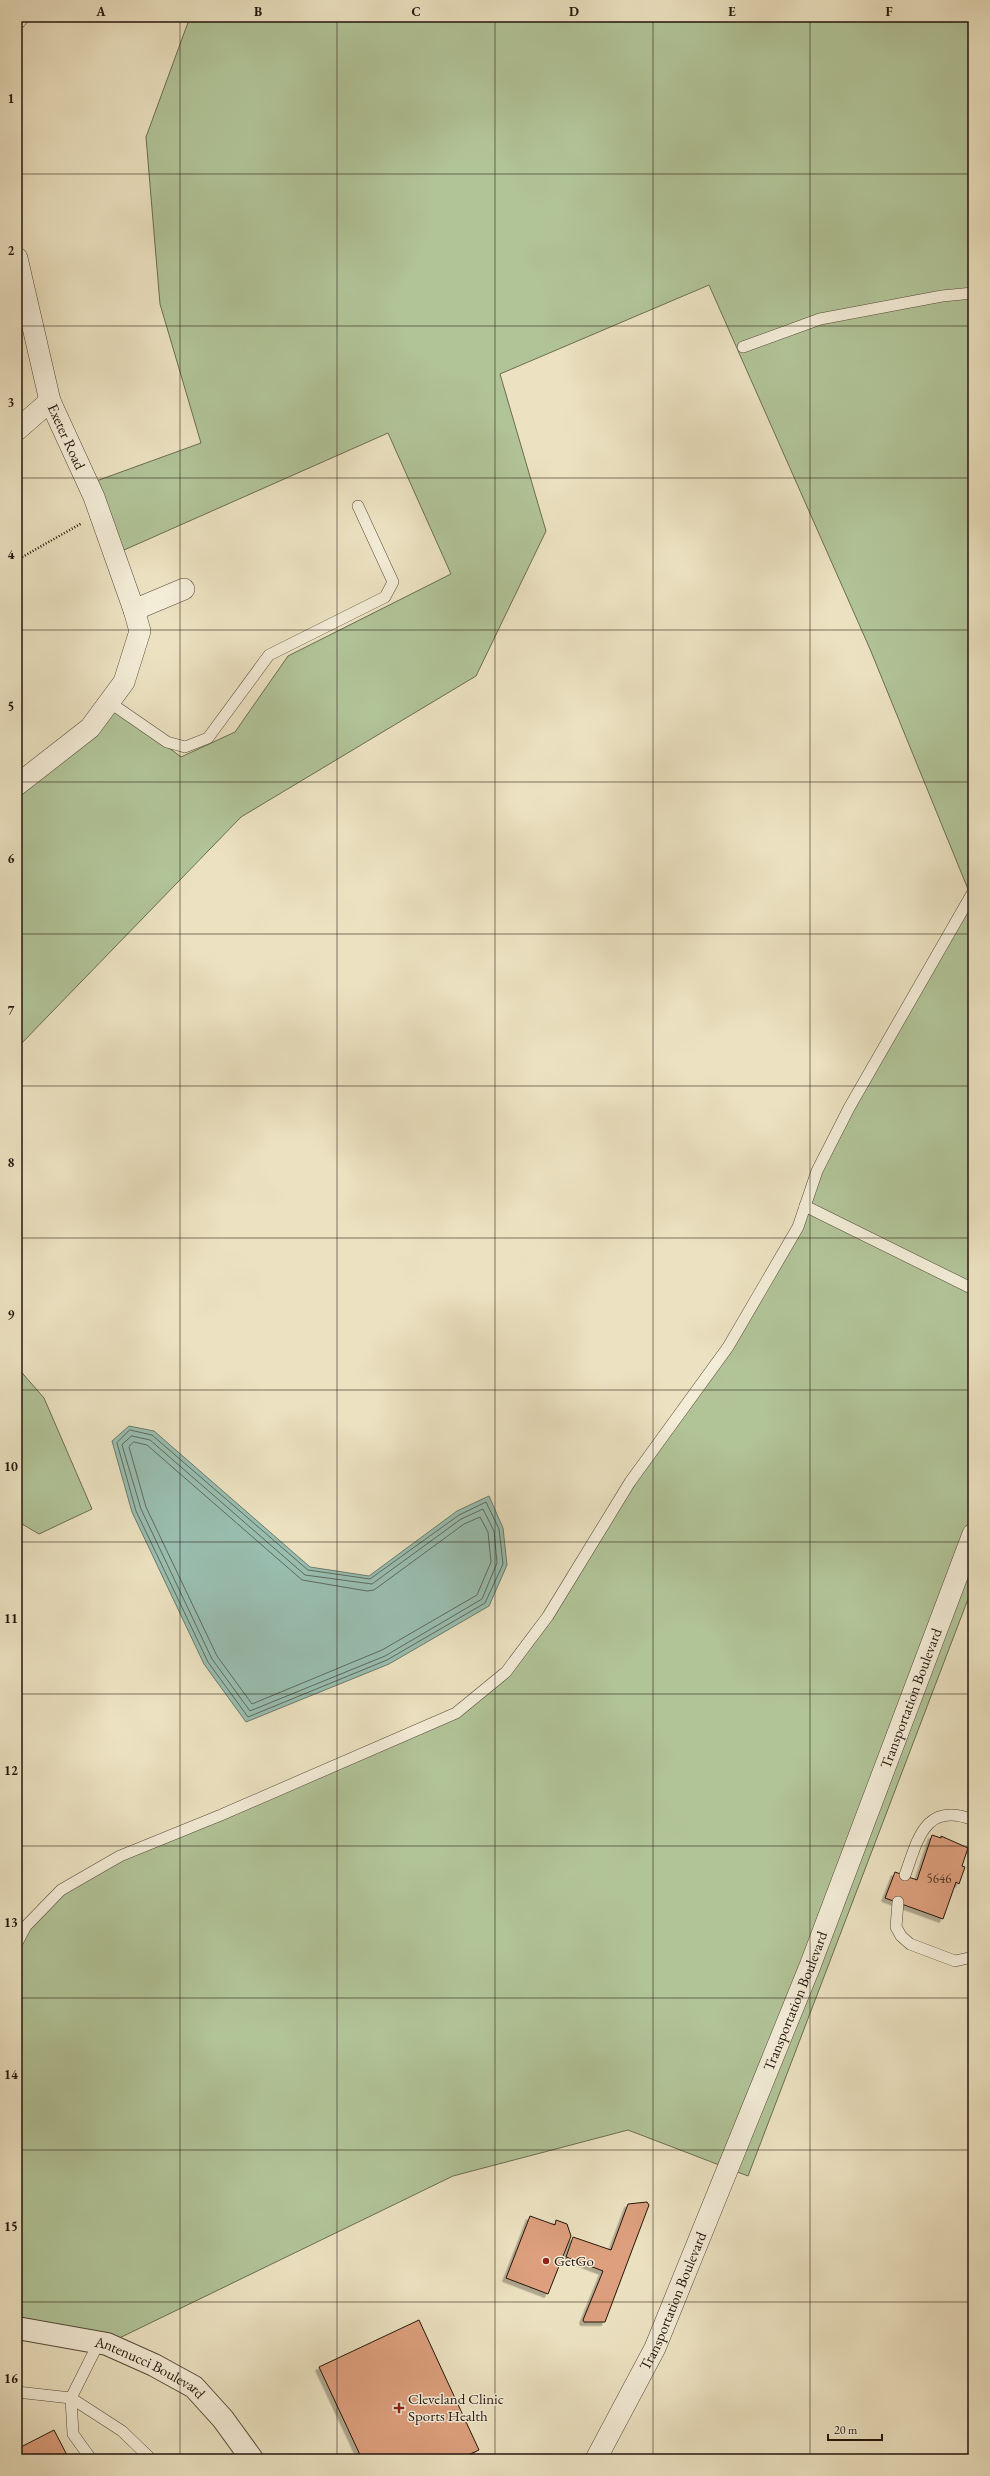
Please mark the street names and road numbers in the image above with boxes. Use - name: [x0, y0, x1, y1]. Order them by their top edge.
- street label: Exeter Road: [43, 400, 90, 473]
- street label: Transportation Boulevard: [875, 1625, 946, 1771]
- street label: Transportation Boulevard: [759, 1928, 831, 2073]
- street label: Transportation Boulevard: [635, 2228, 710, 2373]
- street label: Antenucci Boulevard: [92, 2332, 210, 2403]

